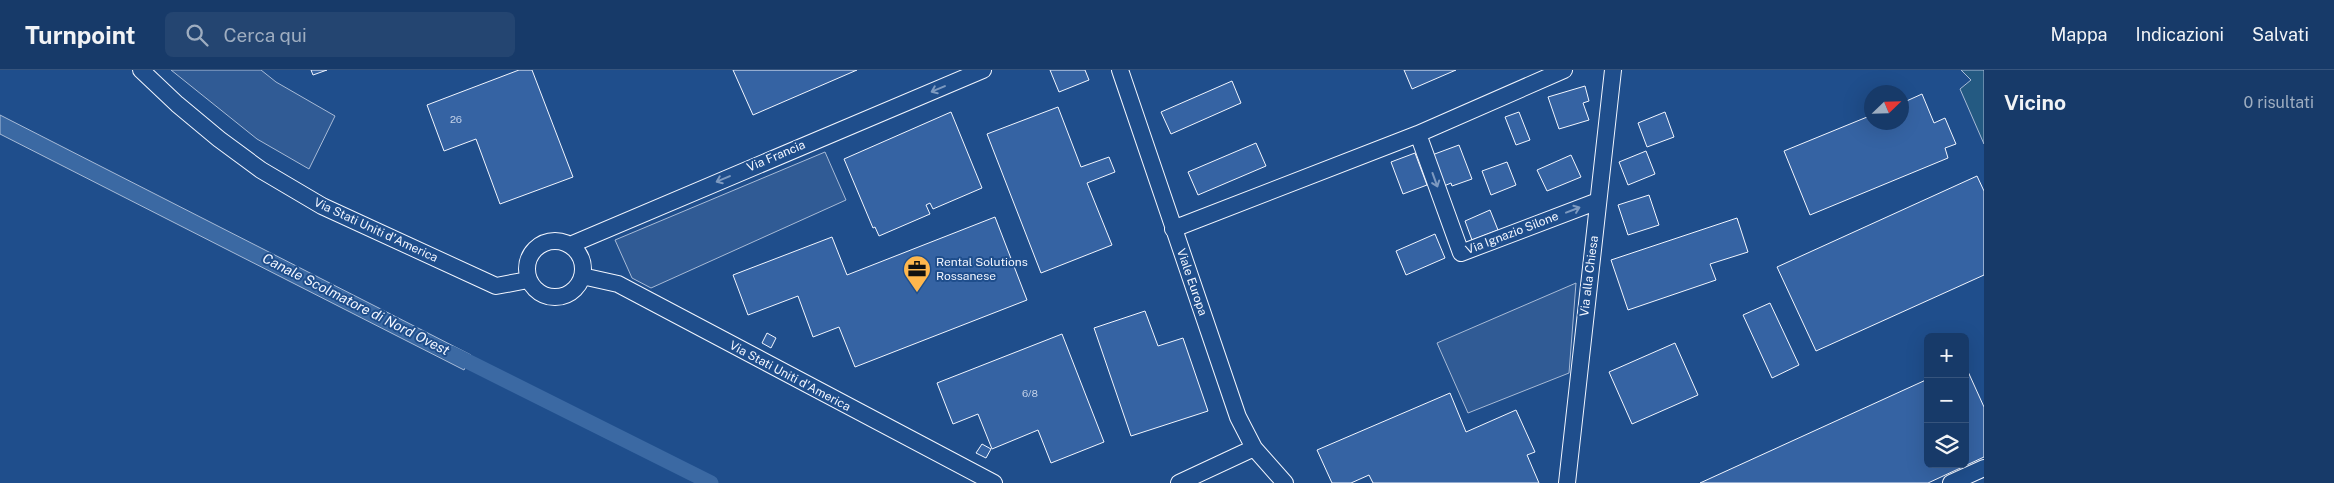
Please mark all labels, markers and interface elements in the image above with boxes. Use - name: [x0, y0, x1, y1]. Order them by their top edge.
- search box: [165, 12, 515, 57]
- text: Turnpoint: [25, 21, 135, 49]
- icon: search: [183, 21, 211, 49]
- text: Cerca qui: [223, 24, 307, 46]
- text: Mappa: [2050, 24, 2108, 45]
- text: Indicazioni: [2136, 24, 2224, 45]
- text: Salvati: [2252, 24, 2309, 45]
- one-way arrow: [931, 84, 946, 94]
- north arrow: [1864, 85, 1909, 130]
- text: Vicino: [2004, 90, 2066, 115]
- text: 0 risultati: [2244, 93, 2314, 112]
- house number: 26: [450, 113, 462, 125]
- street label: Via Francia: [745, 137, 807, 175]
- one-way arrow: [1431, 172, 1440, 187]
- one-way arrow: [716, 174, 731, 184]
- street label: Via Stati Uniti d'America: [312, 195, 440, 265]
- one-way arrow: [1565, 205, 1580, 214]
- street label: Via Ignazio Silone: [1464, 209, 1561, 257]
- street label: Via alla Chiesa: [1577, 235, 1601, 317]
- street label: Viale Europa: [1174, 247, 1210, 317]
- water label: Canale Scolmatore di Nord Ovest: [260, 250, 453, 359]
- office icon: Rental Solutions Rossanese: [902, 254, 932, 293]
- place label: Rental Solutions Rossanese: [936, 255, 1028, 283]
- map controls: [1924, 333, 1969, 468]
- button: +: [1924, 333, 1969, 378]
- street label: Via Stati Uniti d'America: [727, 338, 853, 414]
- button: −: [1924, 378, 1969, 423]
- house number: 6/8: [1022, 387, 1038, 399]
- button: layers: [1924, 423, 1969, 468]

